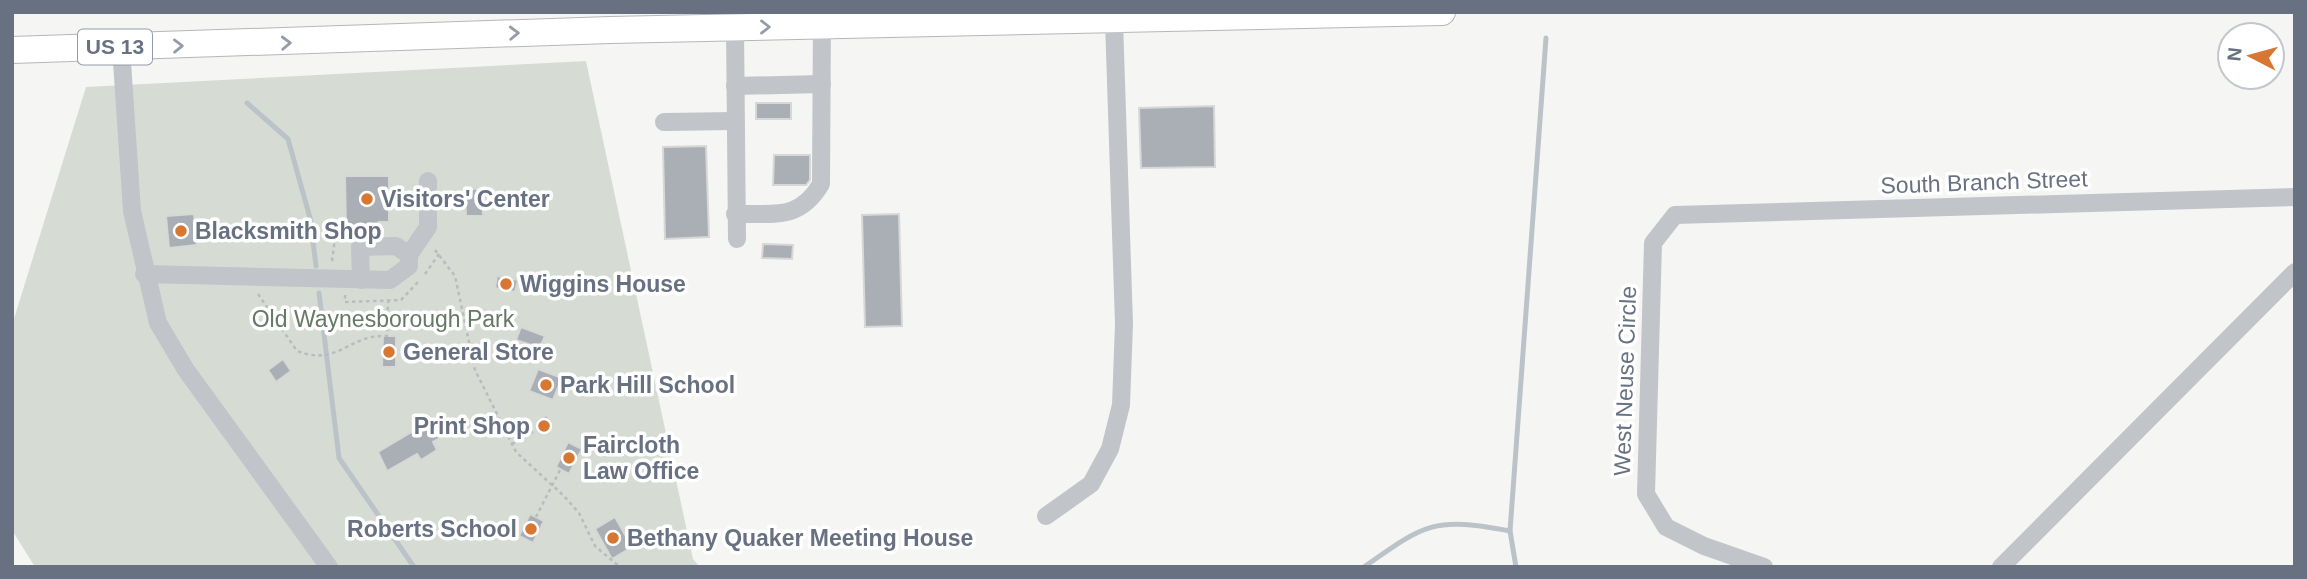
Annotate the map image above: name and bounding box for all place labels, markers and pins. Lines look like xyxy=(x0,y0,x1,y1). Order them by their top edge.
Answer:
place label: Visitors' Center xyxy=(381,186,550,212)
marker: Visitors' Center xyxy=(359,191,375,207)
place label: Blacksmith Shop xyxy=(195,218,382,244)
marker: Blacksmith Shop xyxy=(173,223,189,239)
place label: Wiggins House xyxy=(520,271,686,297)
marker: Wiggins House xyxy=(498,276,514,292)
place label: General Store xyxy=(403,339,554,365)
marker: General Store xyxy=(381,344,397,360)
place label: Park Hill School xyxy=(560,372,735,398)
marker: Park Hill School xyxy=(538,377,554,393)
place label: Print Shop xyxy=(414,413,530,439)
marker: Print Shop xyxy=(536,418,552,434)
place label: Faircloth Law Office xyxy=(583,432,699,484)
marker: Faircloth Law Office xyxy=(561,450,577,466)
place label: Roberts School xyxy=(347,516,517,542)
marker: Roberts School xyxy=(523,521,539,537)
place label: Bethany Quaker Meeting House xyxy=(627,525,973,551)
marker: Bethany Quaker Meeting House xyxy=(605,530,621,546)

